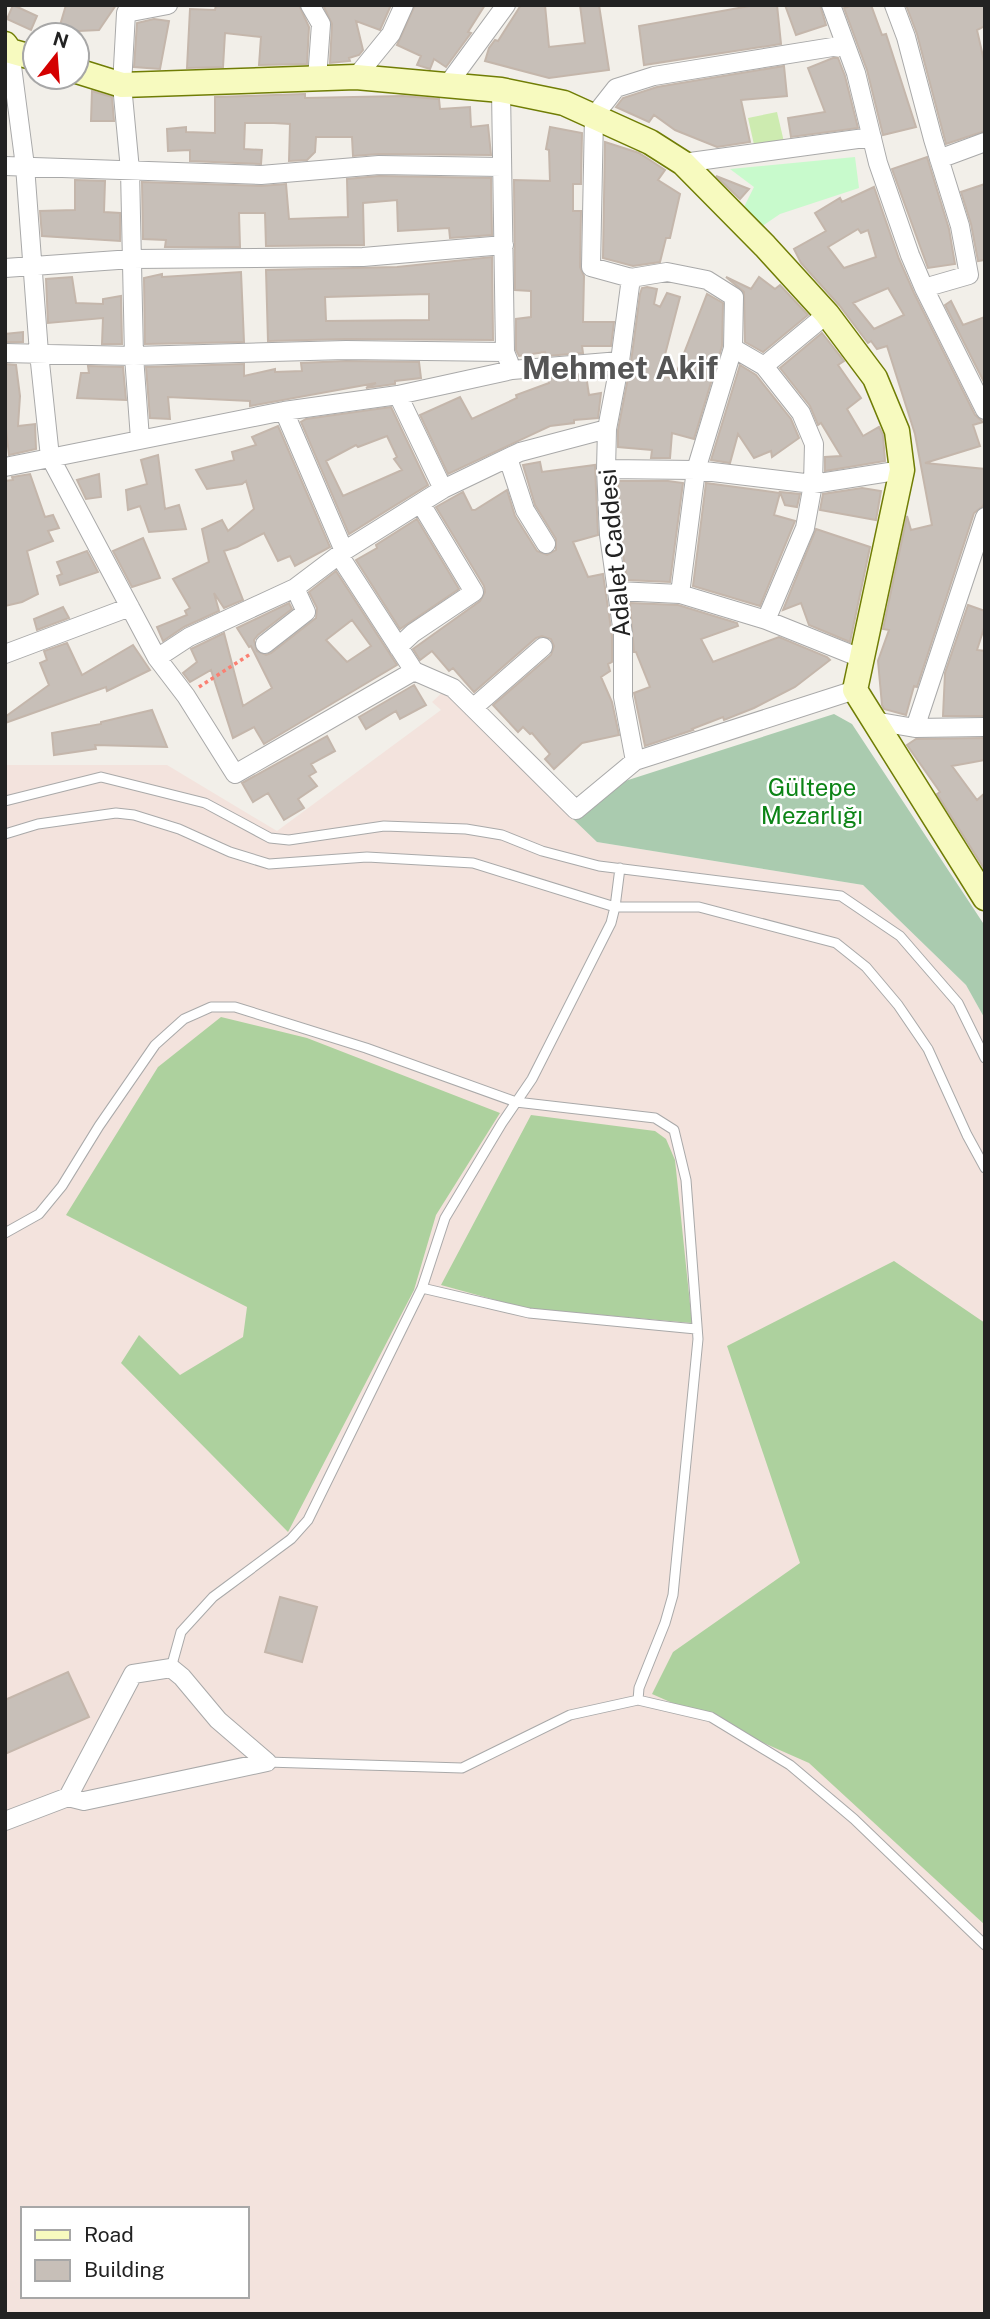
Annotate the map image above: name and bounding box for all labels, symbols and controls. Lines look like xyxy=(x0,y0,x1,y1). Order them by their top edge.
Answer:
north arrow xyxy=(21,21,91,91)
text: N xyxy=(51,27,71,52)
district label: Mehmet Akif xyxy=(522,349,719,386)
street label: Adalet Caddesi xyxy=(593,468,635,638)
park label: Gültepe Mezarlığı xyxy=(761,773,863,829)
legend xyxy=(21,2207,248,2298)
text: Road xyxy=(84,2222,134,2247)
text: Building xyxy=(84,2257,165,2282)

